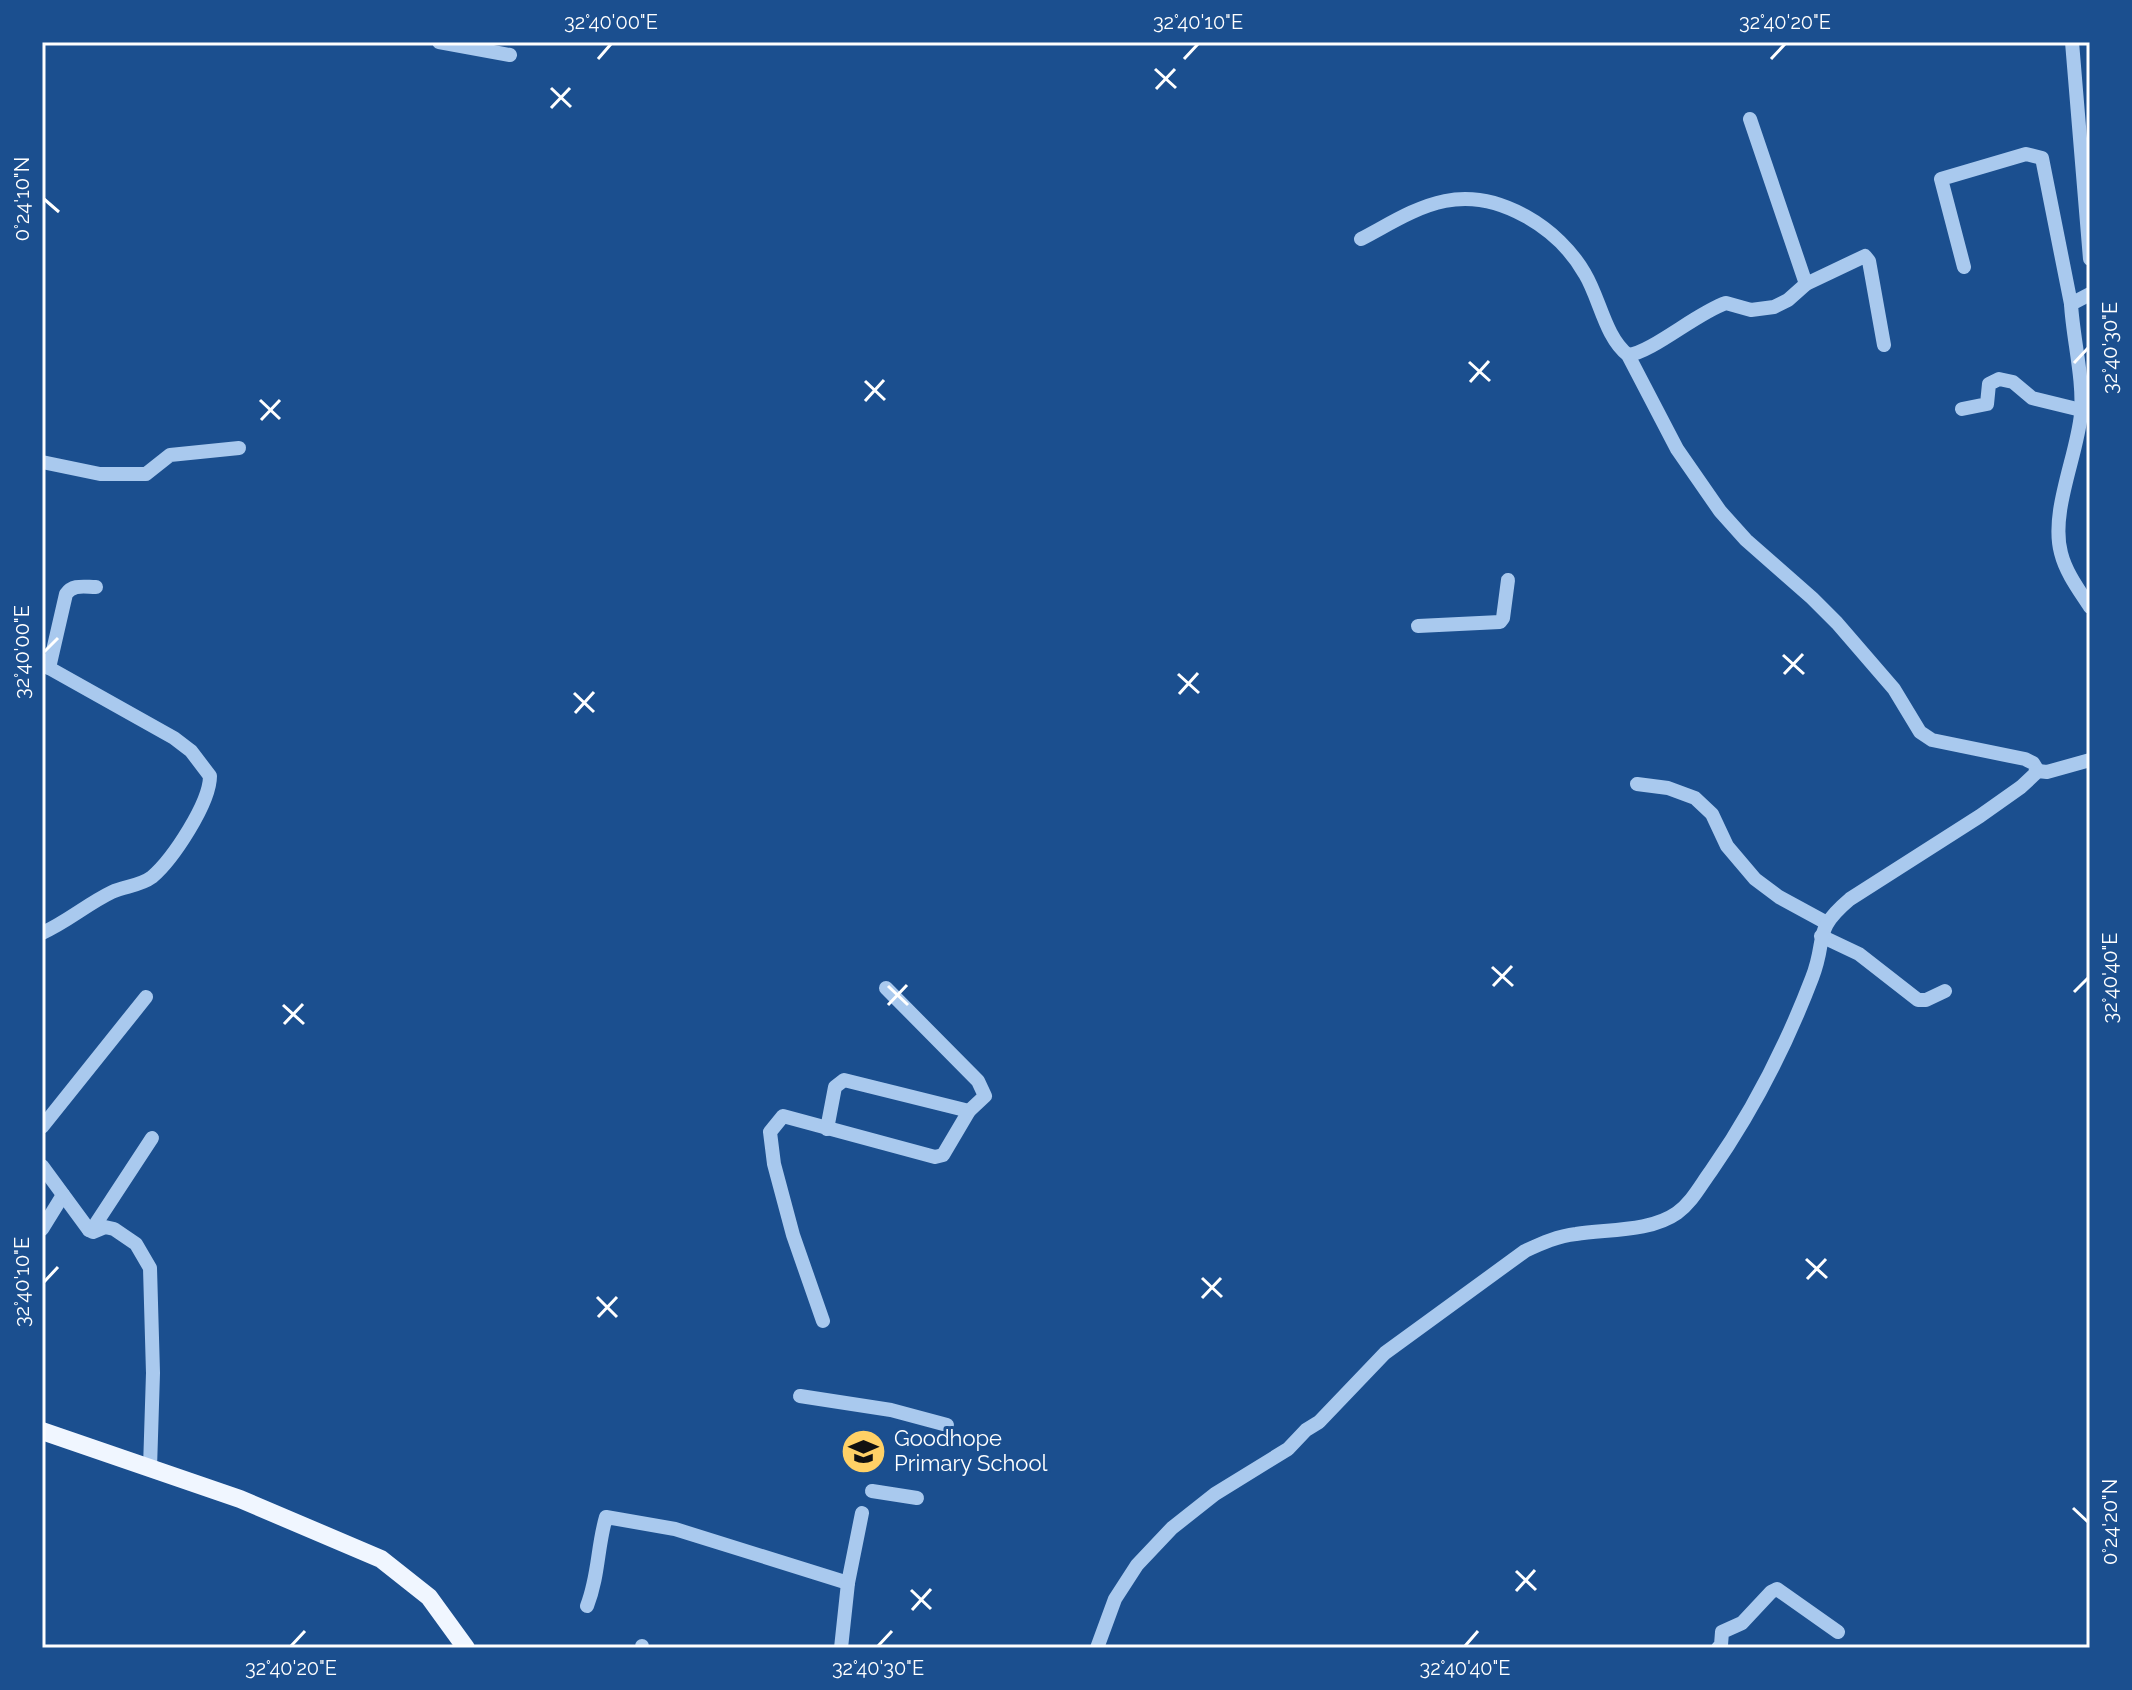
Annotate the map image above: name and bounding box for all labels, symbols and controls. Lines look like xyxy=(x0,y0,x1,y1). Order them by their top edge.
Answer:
text: 32°40'00"E xyxy=(564,10,658,34)
text: 32°40'10"E xyxy=(1153,10,1243,34)
text: 32°40'20"E xyxy=(1739,10,1831,34)
text: 0°24'10"N xyxy=(10,157,34,241)
text: 32°40'30"E xyxy=(2098,302,2122,394)
text: 32°40'00"E xyxy=(10,605,34,699)
text: 32°40'40"E xyxy=(2098,932,2122,1024)
text: 32°40'10"E xyxy=(10,1237,34,1327)
place label: Goodhope Primary School xyxy=(894,1425,1048,1476)
school or university icon: Goodhope Primary School xyxy=(839,1427,887,1475)
text: 0°24'20"N xyxy=(2098,1479,2122,1565)
text: 32°40'20"E xyxy=(245,1656,337,1680)
text: 32°40'30"E xyxy=(832,1656,924,1680)
text: 32°40'40"E xyxy=(1419,1656,1511,1680)

